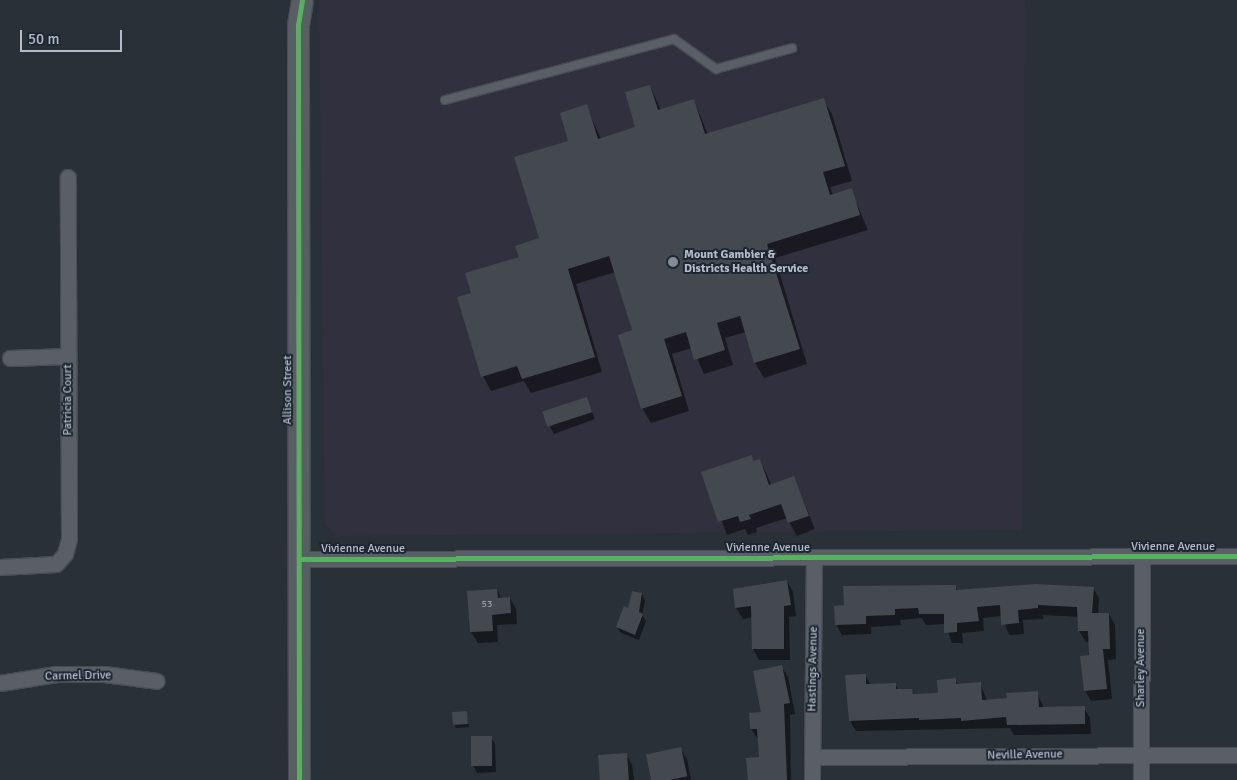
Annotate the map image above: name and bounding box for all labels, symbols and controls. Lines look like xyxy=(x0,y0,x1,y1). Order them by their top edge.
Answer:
scale bar xyxy=(22,20,125,52)
text: 50 m xyxy=(28,30,59,48)
place label: Mount Gambier & Districts Health Service xyxy=(684,248,808,276)
marker: Mount Gambier & Districts Health Service xyxy=(666,255,680,269)
street label: Allison Street xyxy=(281,355,295,425)
street label: Patricia Court xyxy=(61,364,75,436)
street label: Vivienne Avenue xyxy=(1131,540,1215,554)
street label: Vivienne Avenue xyxy=(726,541,810,555)
street label: Vivienne Avenue xyxy=(321,542,405,556)
house number: 53 xyxy=(482,599,492,611)
street label: Hastings Avenue xyxy=(805,626,821,712)
street label: Sharley Avenue xyxy=(1134,629,1148,707)
street label: Carmel Drive xyxy=(45,668,111,684)
street label: Neville Avenue xyxy=(987,747,1063,763)

